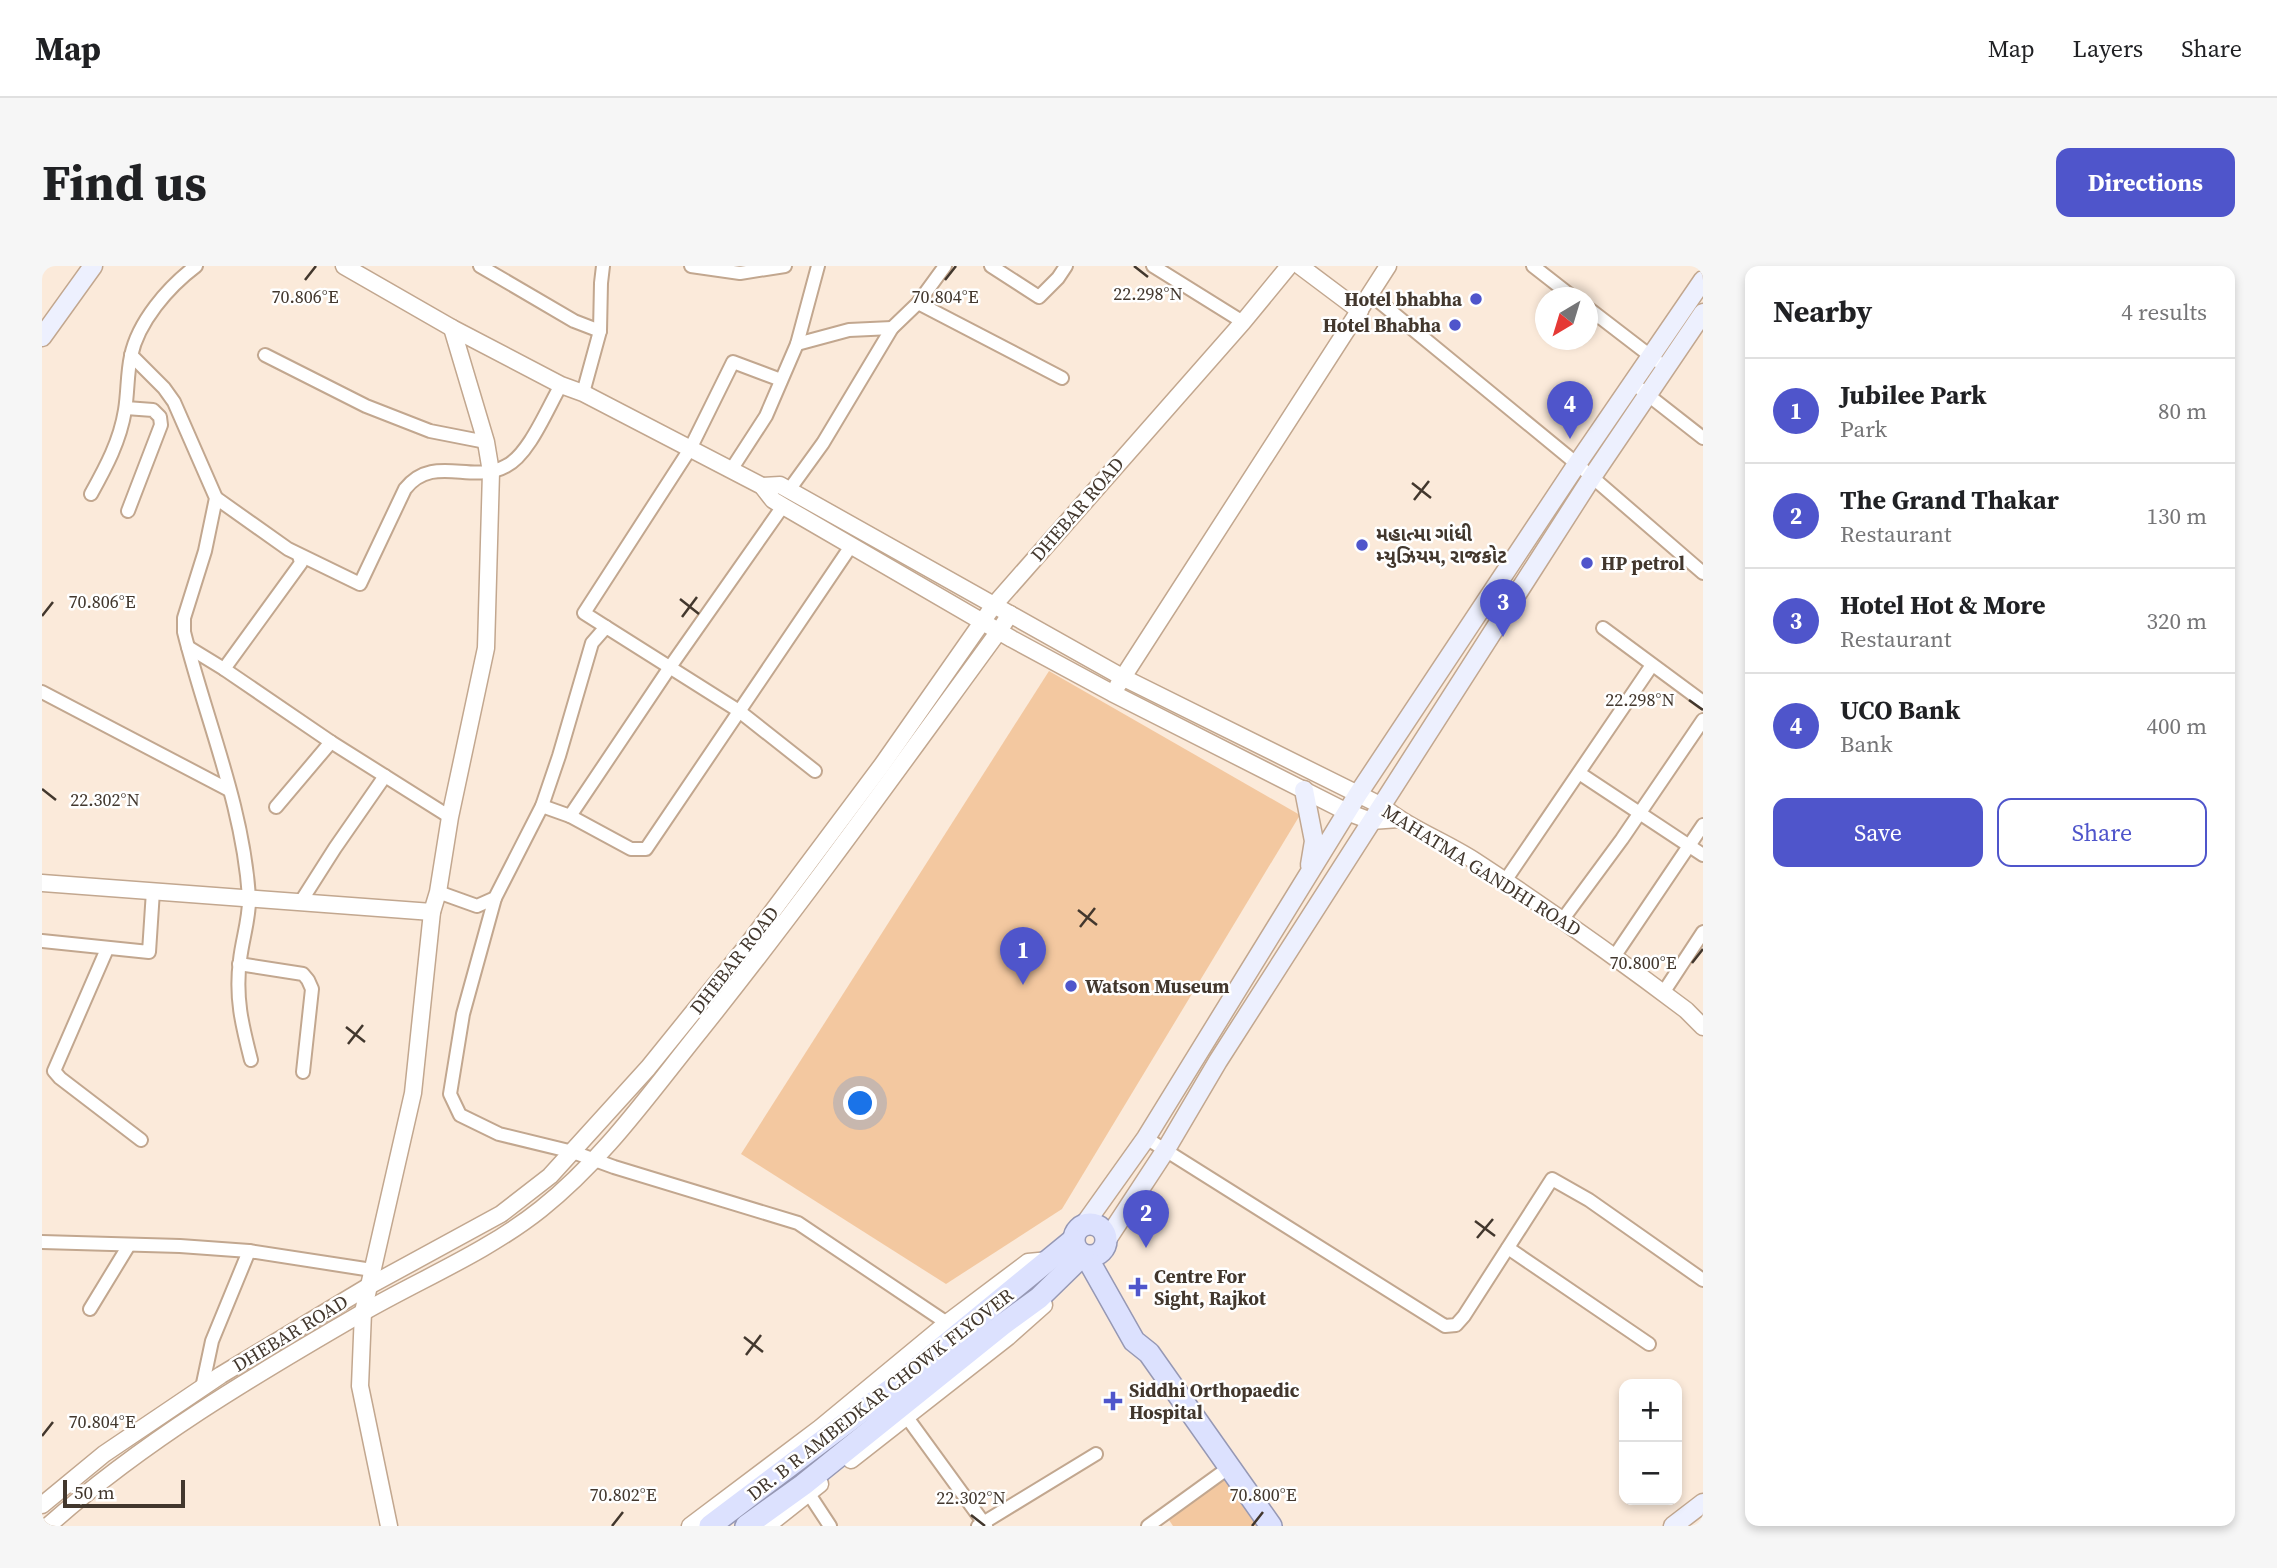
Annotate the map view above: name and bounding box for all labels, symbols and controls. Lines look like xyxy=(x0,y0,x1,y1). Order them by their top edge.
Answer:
text: Map xyxy=(35,26,101,71)
text: Map xyxy=(1988,32,2035,65)
text: Layers xyxy=(2073,32,2143,65)
text: Share xyxy=(2181,32,2242,65)
button: Directions xyxy=(2056,148,2235,217)
text: Find us xyxy=(42,149,207,216)
text: 22.298°N xyxy=(1113,281,1183,306)
text: 70.806°E xyxy=(271,284,339,309)
text: 70.804°E xyxy=(911,284,979,309)
place label: Hotel bhabha xyxy=(1344,286,1463,312)
north arrow xyxy=(1535,287,1598,350)
marker: Hotel bhabha xyxy=(1468,291,1484,307)
text: Nearby xyxy=(1773,291,1872,332)
text: 4 results xyxy=(2121,296,2207,328)
place label: Hotel Bhabha xyxy=(1323,312,1442,338)
marker: Hotel Bhabha xyxy=(1447,317,1463,333)
text: Jubilee Park xyxy=(1840,377,1987,413)
pin: 4 xyxy=(1547,381,1593,439)
text: 1 xyxy=(1790,395,1802,427)
text: 80 m xyxy=(2158,395,2207,427)
text: Park xyxy=(1840,413,1887,445)
street label: DHEBAR ROAD xyxy=(1024,451,1130,567)
text: The Grand Thakar xyxy=(1840,482,2059,518)
text: 2 xyxy=(1790,500,1802,532)
text: 130 m xyxy=(2146,500,2207,532)
text: Restaurant xyxy=(1840,518,1951,550)
place label: મહાત્મા ગાંધી મ્યુઝિયમ, રાજકોટ xyxy=(1376,521,1507,569)
marker: મહાત્મા ગાંધી મ્યુઝિયમ, રાજકોટ xyxy=(1354,537,1370,553)
place label: HP petrol xyxy=(1601,550,1685,576)
marker: HP petrol xyxy=(1579,555,1595,571)
pin: 3 xyxy=(1480,579,1526,637)
text: Hotel Hot & More xyxy=(1840,587,2046,623)
text: 70.806°E xyxy=(68,589,136,614)
text: 3 xyxy=(1790,605,1802,637)
text: 320 m xyxy=(2146,605,2207,637)
text: Restaurant xyxy=(1840,623,1951,655)
text: 22.298°N xyxy=(1605,687,1675,712)
text: UCO Bank xyxy=(1840,692,1960,728)
text: 4 xyxy=(1790,710,1802,742)
text: 400 m xyxy=(2146,710,2207,742)
text: Bank xyxy=(1840,728,1893,760)
text: 22.302°N xyxy=(70,787,140,812)
street label: MAHATMA GANDHI ROAD xyxy=(1377,798,1587,942)
button: Save xyxy=(1773,798,1983,867)
button: Share xyxy=(1997,798,2207,867)
street label: DHEBAR ROAD xyxy=(684,901,784,1019)
pin: 1 xyxy=(1000,927,1046,985)
text: 70.800°E xyxy=(1609,950,1677,975)
place label: Watson Museum xyxy=(1085,973,1230,999)
marker: Watson Museum xyxy=(1063,978,1079,994)
your location xyxy=(843,1086,877,1120)
pin: 2 xyxy=(1123,1190,1169,1248)
place label: Centre For Sight, Rajkot xyxy=(1154,1263,1266,1311)
marker: Centre For Sight, Rajkot xyxy=(1128,1277,1148,1297)
street label: DR. B R AMBEDKAR CHOWK FLYOVER xyxy=(741,1281,1019,1506)
street label: DHEBAR ROAD xyxy=(227,1288,353,1378)
place label: Siddhi Orthopaedic Hospital xyxy=(1129,1377,1300,1425)
map controls xyxy=(1619,1379,1682,1505)
button: + xyxy=(1619,1379,1682,1442)
marker: Siddhi Orthopaedic Hospital xyxy=(1103,1391,1123,1411)
text: 70.804°E xyxy=(68,1409,136,1434)
button: − xyxy=(1619,1442,1682,1505)
scale bar xyxy=(63,1477,186,1509)
text: 50 m xyxy=(74,1479,115,1505)
text: 70.802°E xyxy=(589,1482,657,1507)
text: 70.800°E xyxy=(1229,1482,1297,1507)
text: 22.302°N xyxy=(936,1485,1006,1510)

